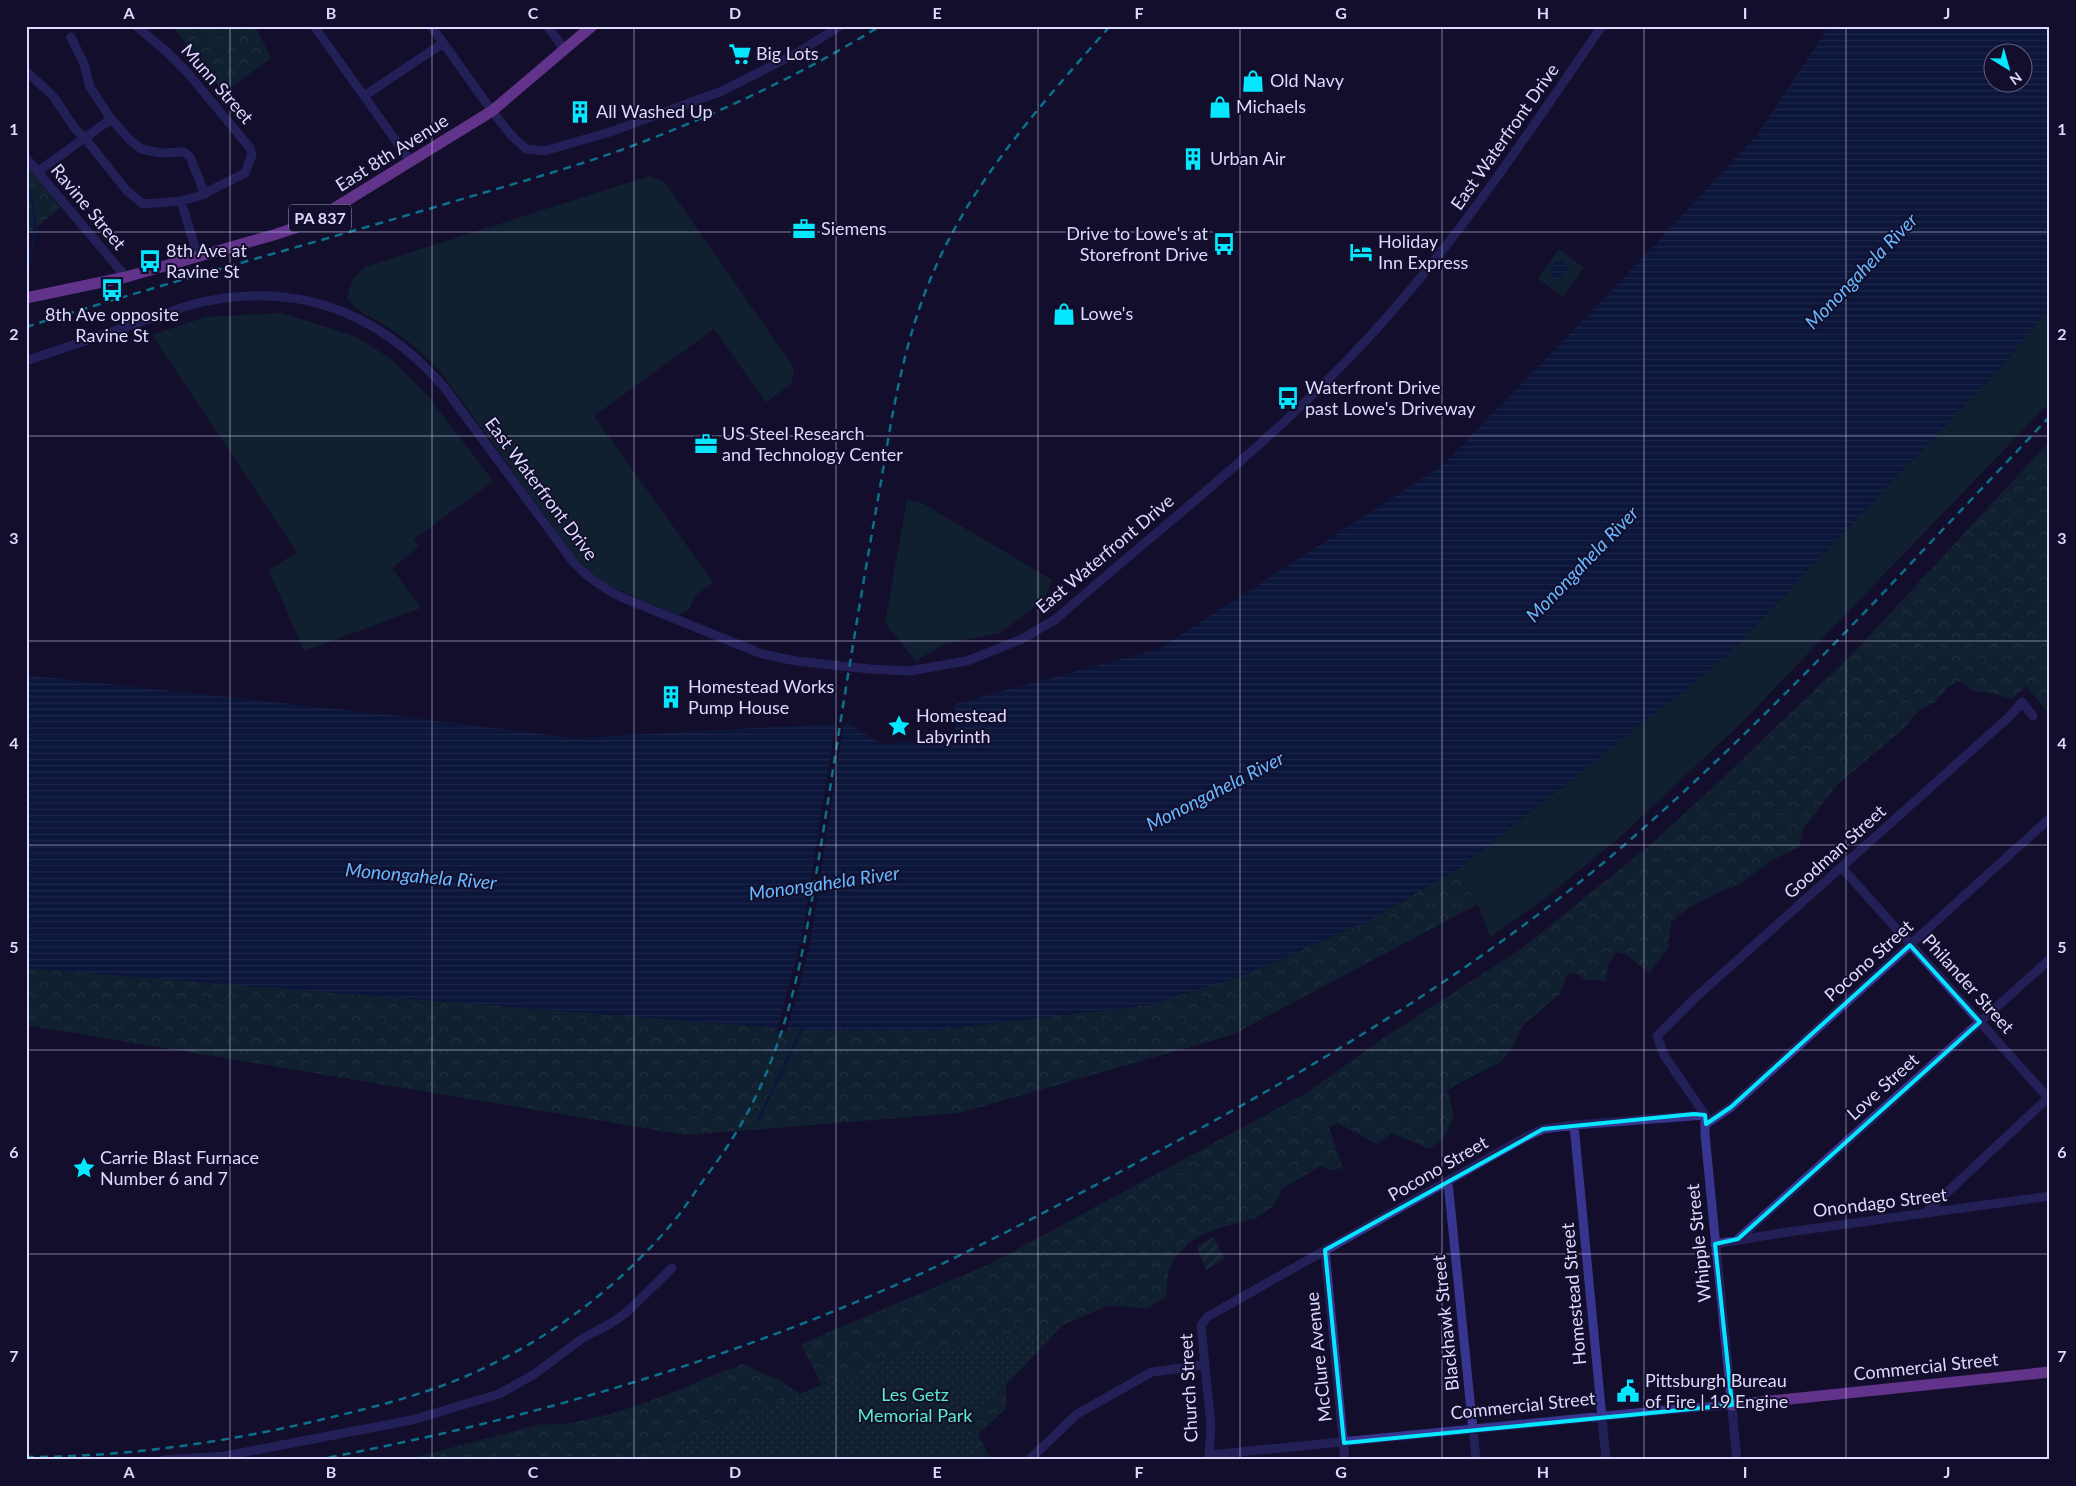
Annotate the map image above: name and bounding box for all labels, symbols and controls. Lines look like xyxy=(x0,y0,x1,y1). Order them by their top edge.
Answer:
text: A xyxy=(122,3,135,22)
text: B xyxy=(326,3,336,22)
text: C xyxy=(528,3,539,22)
text: D xyxy=(729,3,741,22)
text: E xyxy=(932,3,942,22)
text: F xyxy=(1134,3,1144,22)
text: G xyxy=(1335,3,1347,22)
text: H xyxy=(1537,3,1549,22)
text: I xyxy=(1743,3,1747,22)
text: J xyxy=(1944,3,1950,22)
street label: Munn Street xyxy=(177,39,259,128)
supermarket icon: Big Lots xyxy=(727,41,753,67)
place label: Big Lots xyxy=(756,42,819,64)
north arrow xyxy=(1984,42,2034,92)
street label: East Waterfront Drive xyxy=(1445,59,1563,214)
shop icon: Old Navy xyxy=(1240,68,1266,94)
place label: Old Navy xyxy=(1270,69,1345,91)
text: N xyxy=(2007,69,2026,89)
shop icon: Michaels xyxy=(1207,94,1233,120)
place label: Michaels xyxy=(1236,95,1306,117)
building icon: All Washed Up xyxy=(567,99,593,125)
place label: All Washed Up xyxy=(596,100,713,122)
street label: East 8th Avenue xyxy=(331,109,452,196)
text: 1 xyxy=(9,119,19,138)
text: 1 xyxy=(2057,119,2067,138)
building icon: Urban Air xyxy=(1180,146,1206,172)
place label: Urban Air xyxy=(1210,147,1286,169)
street label: Ravine Street xyxy=(47,159,131,254)
road number: PA 837 xyxy=(289,204,351,232)
water label: Monongahela River xyxy=(1800,208,1922,333)
office icon: Siemens xyxy=(791,216,817,242)
place label: Siemens xyxy=(821,217,887,239)
place label: Drive to Lowe's at Storefront Drive xyxy=(1066,222,1209,265)
place label: Holiday Inn Express xyxy=(1378,230,1469,273)
bus stop icon: Drive to Lowe's at Storefront Drive xyxy=(1211,231,1237,257)
place label: 8th Ave at Ravine St xyxy=(166,239,247,282)
hotel icon: Holiday Inn Express xyxy=(1348,239,1374,265)
bus stop icon: 8th Ave at Ravine St xyxy=(137,248,163,274)
bus stop icon: 8th Ave opposite Ravine St xyxy=(99,277,125,303)
shop icon: Lowe's xyxy=(1051,301,1077,327)
place label: Lowe's xyxy=(1080,302,1133,324)
place label: 8th Ave opposite Ravine St xyxy=(45,303,179,346)
text: 2 xyxy=(9,324,19,343)
text: 2 xyxy=(2057,324,2067,343)
place label: Waterfront Drive past Lowe's Driveway xyxy=(1305,376,1476,419)
bus stop icon: Waterfront Drive past Lowe's Driveway xyxy=(1275,385,1301,411)
street label: East Waterfront Drive xyxy=(481,413,603,564)
place label: US Steel Research and Technology Center xyxy=(722,422,903,465)
office icon: US Steel Research and Technology Center xyxy=(693,431,719,457)
street label: East Waterfront Drive xyxy=(1031,489,1178,617)
water label: Monongahela River xyxy=(1521,501,1643,626)
text: 3 xyxy=(9,528,19,547)
text: 3 xyxy=(2057,528,2067,547)
place label: Homestead Works Pump House xyxy=(688,675,835,718)
building icon: Homestead Works Pump House xyxy=(658,684,684,710)
place label: Homestead Labyrinth xyxy=(916,704,1007,747)
place icon: Homestead Labyrinth xyxy=(886,713,912,739)
text: 4 xyxy=(9,733,19,752)
text: 4 xyxy=(2057,733,2067,752)
water label: Monongahela River xyxy=(1142,746,1288,835)
street label: Goodman Street xyxy=(1779,799,1890,903)
water label: Monongahela River xyxy=(344,857,498,894)
water label: Monongahela River xyxy=(747,860,901,904)
street label: Pocono Street xyxy=(1820,914,1917,1006)
street label: Philander Street xyxy=(1918,929,2019,1038)
text: 5 xyxy=(9,937,19,956)
text: 5 xyxy=(2057,937,2067,956)
street label: Love Street xyxy=(1842,1048,1923,1124)
street label: Pocono Street xyxy=(1384,1130,1492,1206)
text: 6 xyxy=(9,1142,19,1161)
text: 6 xyxy=(2057,1142,2067,1161)
place label: Carrie Blast Furnace Number 6 and 7 xyxy=(100,1146,259,1189)
place icon: Carrie Blast Furnace Number 6 and 7 xyxy=(71,1155,97,1181)
street label: Whipple Street xyxy=(1681,1182,1715,1303)
street label: Onondago Street xyxy=(1812,1183,1949,1221)
street label: Homestead Street xyxy=(1556,1222,1590,1366)
street label: Blackhawk Street xyxy=(1427,1253,1463,1392)
street label: McClure Avenue xyxy=(1300,1291,1336,1423)
street label: Church Street xyxy=(1174,1333,1202,1443)
text: 7 xyxy=(9,1346,19,1365)
text: 7 xyxy=(2057,1346,2067,1365)
street label: Commercial Street xyxy=(1852,1347,2000,1385)
place label: Pittsburgh Bureau of Fire | 19 Engine xyxy=(1645,1369,1788,1412)
public building icon: Pittsburgh Bureau of Fire | 19 Engine xyxy=(1615,1378,1641,1404)
park label: Les Getz Memorial Park xyxy=(858,1383,973,1426)
street label: Commercial Street xyxy=(1449,1386,1597,1424)
text: A xyxy=(122,1462,135,1481)
text: B xyxy=(326,1462,336,1481)
text: C xyxy=(528,1462,539,1481)
text: D xyxy=(729,1462,741,1481)
text: E xyxy=(932,1462,942,1481)
text: F xyxy=(1134,1462,1144,1481)
text: G xyxy=(1335,1462,1347,1481)
text: H xyxy=(1537,1462,1549,1481)
text: I xyxy=(1743,1462,1747,1481)
text: J xyxy=(1944,1462,1950,1481)

